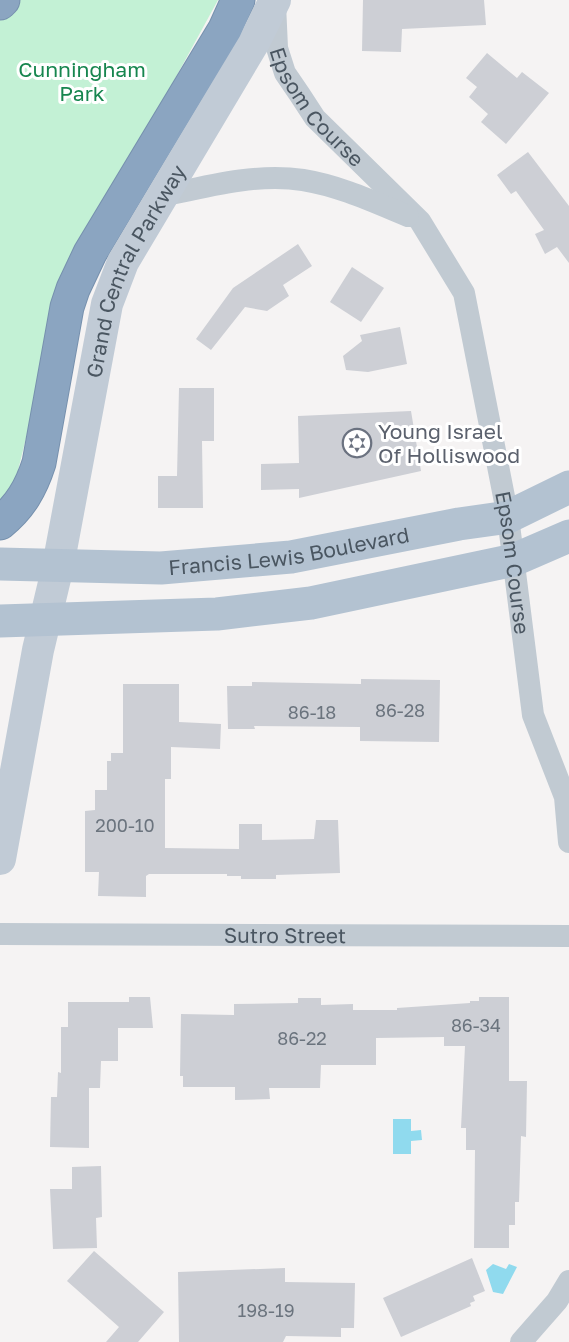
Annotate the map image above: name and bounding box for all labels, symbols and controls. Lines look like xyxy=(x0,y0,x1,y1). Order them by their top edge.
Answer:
street label: Epsom Course xyxy=(265,44,370,172)
park label: Cunningham Park xyxy=(18,56,146,106)
street label: Grand Central Parkway xyxy=(80,160,191,380)
place label: Young Israel Of Holliswood xyxy=(378,418,520,468)
synagogue icon: Young Israel Of Holliswood xyxy=(341,427,373,459)
street label: Epsom Course xyxy=(490,489,536,636)
street label: Francis Lewis Boulevard xyxy=(167,521,411,580)
house number: 86-28 xyxy=(375,699,425,721)
house number: 86-18 xyxy=(288,701,336,723)
house number: 200-10 xyxy=(95,814,155,836)
street label: Sutro Street xyxy=(224,922,346,948)
house number: 86-34 xyxy=(451,1014,501,1036)
house number: 86-22 xyxy=(277,1027,327,1049)
house number: 198-19 xyxy=(237,1299,295,1321)

